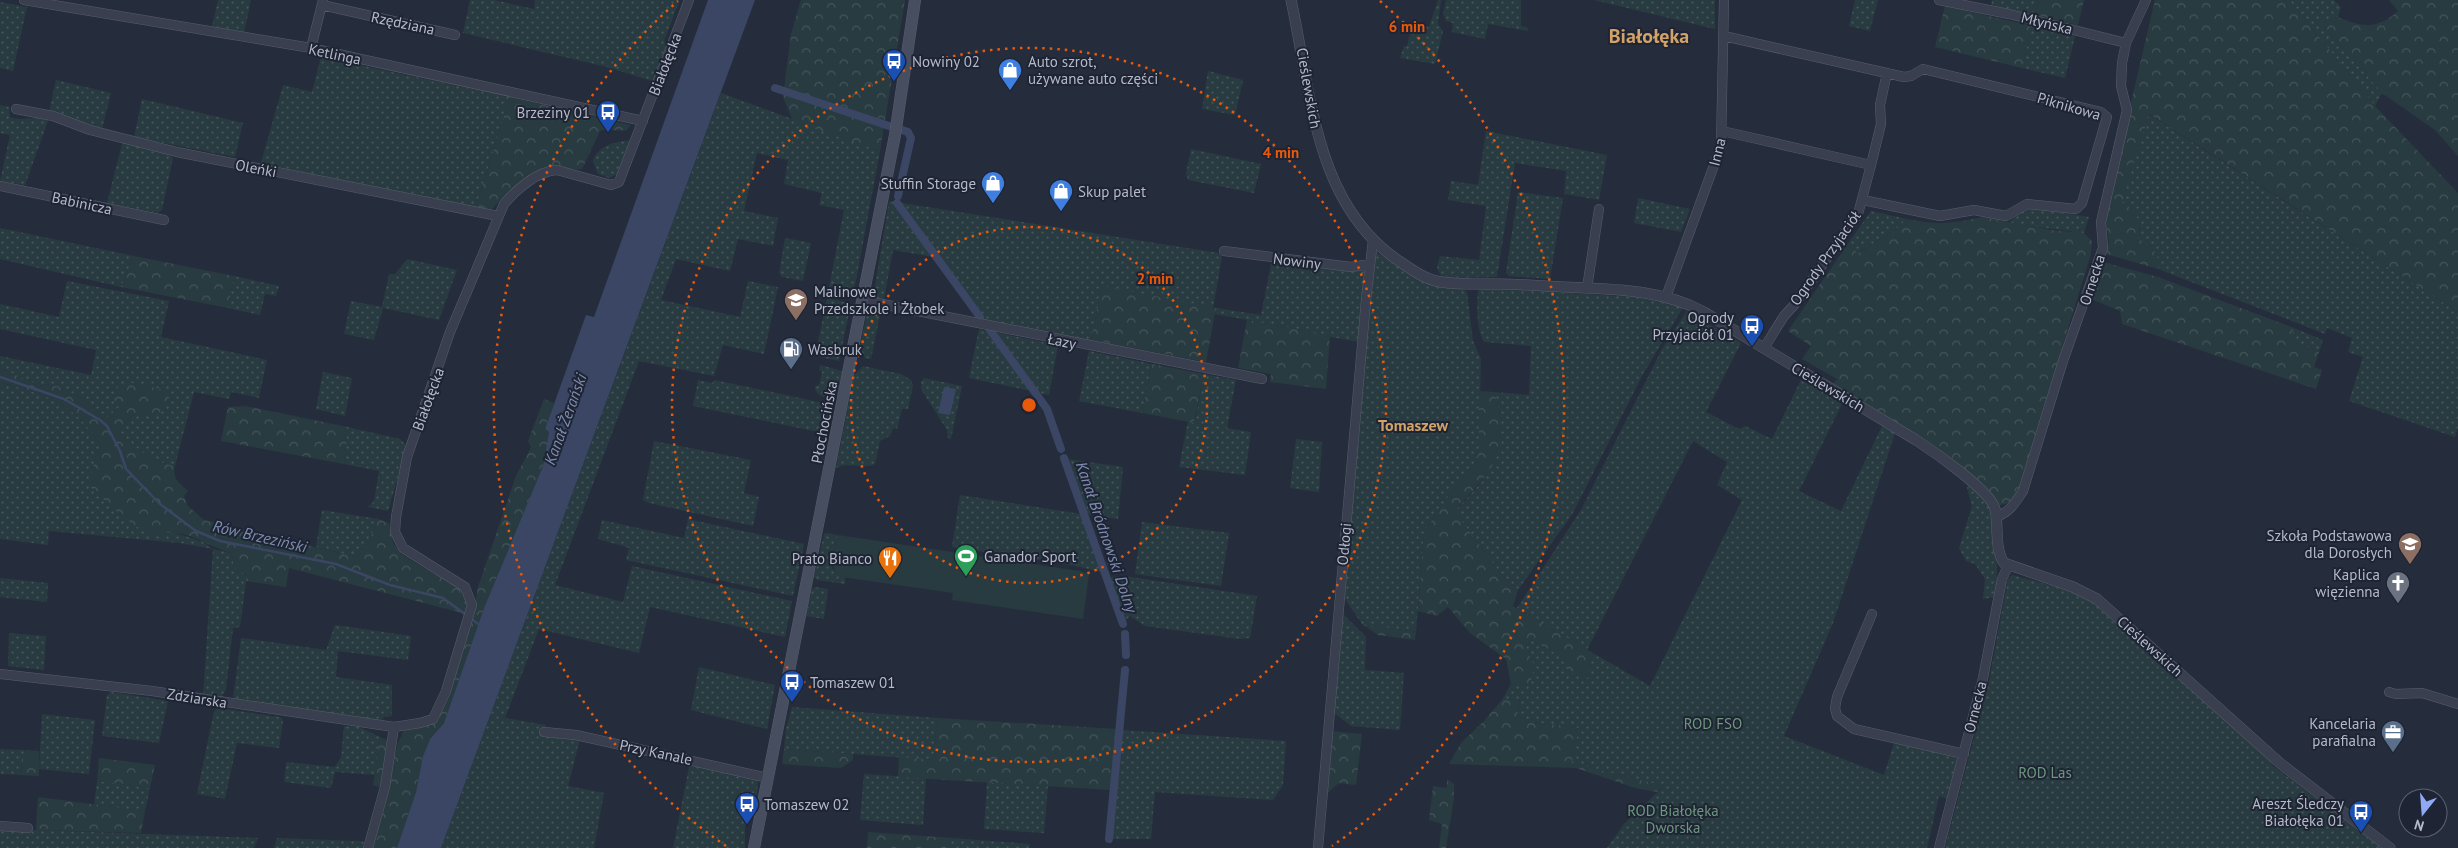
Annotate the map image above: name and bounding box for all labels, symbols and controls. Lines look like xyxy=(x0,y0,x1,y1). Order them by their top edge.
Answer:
street label: Rzędziana xyxy=(369,7,437,39)
street label: Młyńska xyxy=(2019,7,2075,39)
text: 6 min xyxy=(1389,17,1425,36)
district label: Białołęka xyxy=(1609,23,1689,49)
street label: Białołęcka xyxy=(644,30,686,98)
street label: Ketlinga xyxy=(307,39,363,69)
street label: Cieślewskich xyxy=(1293,46,1325,130)
bus stop icon: Nowiny 02 xyxy=(881,48,907,82)
place label: Nowiny 02 xyxy=(912,52,980,71)
place label: Auto szrot, używane auto części xyxy=(1028,52,1158,88)
shop icon: Auto szrot, używane auto części xyxy=(997,57,1023,91)
street label: Piknikowa xyxy=(2035,88,2103,124)
bus stop icon: Brzeziny 01 xyxy=(595,99,621,133)
place label: Brzeziny 01 xyxy=(516,103,590,122)
street label: Inna xyxy=(1704,136,1730,168)
text: 4 min xyxy=(1263,143,1299,162)
street label: Oleńki xyxy=(234,155,278,181)
shop icon: Stuffin Storage xyxy=(980,170,1006,204)
place label: Stuffin Storage xyxy=(881,174,976,193)
shop icon: Skup palet xyxy=(1048,178,1074,212)
place label: Skup palet xyxy=(1078,182,1146,201)
street label: Babinicza xyxy=(50,187,114,219)
street label: Ogrody Przyjaciół xyxy=(1785,207,1865,309)
street label: Nowiny xyxy=(1272,249,1322,273)
street label: Ornecka xyxy=(2075,252,2109,308)
text: 2 min xyxy=(1137,269,1173,288)
place label: Malinowe Przedszkole i Żłobek xyxy=(814,282,945,318)
school or university icon: Malinowe Przedszkole i Żłobek xyxy=(783,287,809,321)
place label: Ogrody Przyjaciół 01 xyxy=(1652,308,1734,344)
bus stop icon: Ogrody Przyjaciół 01 xyxy=(1739,313,1765,347)
street label: Łazy xyxy=(1046,329,1078,353)
fuel station icon: Wasbruk xyxy=(778,336,804,370)
place label: Wasbruk xyxy=(808,340,863,359)
street label: Cieślewskich xyxy=(1788,358,1868,416)
street label: Białołęcka xyxy=(408,365,448,433)
water label: Kanał Żerański xyxy=(539,370,591,467)
street label: Płochocińska xyxy=(807,379,841,465)
centre of rings xyxy=(1020,396,1038,414)
district label: Tomaszew xyxy=(1378,415,1448,435)
water label: Kanał Bródnowski Dolny xyxy=(1072,459,1143,616)
water label: Rów Brzeziński xyxy=(211,515,310,557)
street label: Odłogi xyxy=(1333,522,1355,566)
place label: Szkoła Podstawowa dla Dorosłych xyxy=(2266,526,2392,562)
school or university icon: Szkoła Podstawowa dla Dorosłych xyxy=(2397,531,2423,565)
sports icon: Ganador Sport xyxy=(953,543,979,577)
restaurant icon: Prato Bianco xyxy=(877,545,903,579)
place label: Ganador Sport xyxy=(984,547,1076,566)
place label: Prato Bianco xyxy=(792,549,872,568)
place label: Kaplica więzienna xyxy=(2315,565,2380,601)
church icon: Kaplica więzienna xyxy=(2385,570,2411,604)
street label: Cieślewskich xyxy=(2113,612,2187,680)
bus stop icon: Tomaszew 01 xyxy=(779,669,805,703)
place label: Tomaszew 01 xyxy=(810,673,895,692)
street label: Ornecka xyxy=(1959,679,1991,735)
street label: Zdziarska xyxy=(166,684,228,712)
park label: ROD FSO xyxy=(1684,714,1742,733)
place label: Kancelaria parafialna xyxy=(2309,714,2376,750)
office icon: Kancelaria parafialna xyxy=(2380,719,2406,753)
street label: Przy Kanale xyxy=(618,735,694,769)
park label: ROD Las xyxy=(2018,763,2072,782)
north arrow xyxy=(2398,788,2448,838)
bus stop icon: Tomaszew 02 xyxy=(734,791,760,825)
place label: Areszt Śledczy Białołęka 01 xyxy=(2252,794,2344,830)
place label: Tomaszew 02 xyxy=(764,795,849,814)
bus stop icon: Areszt Śledczy Białołęka 01 xyxy=(2348,799,2374,833)
park label: ROD Białołęka Dworska xyxy=(1627,801,1719,837)
text: N xyxy=(2412,815,2426,835)

